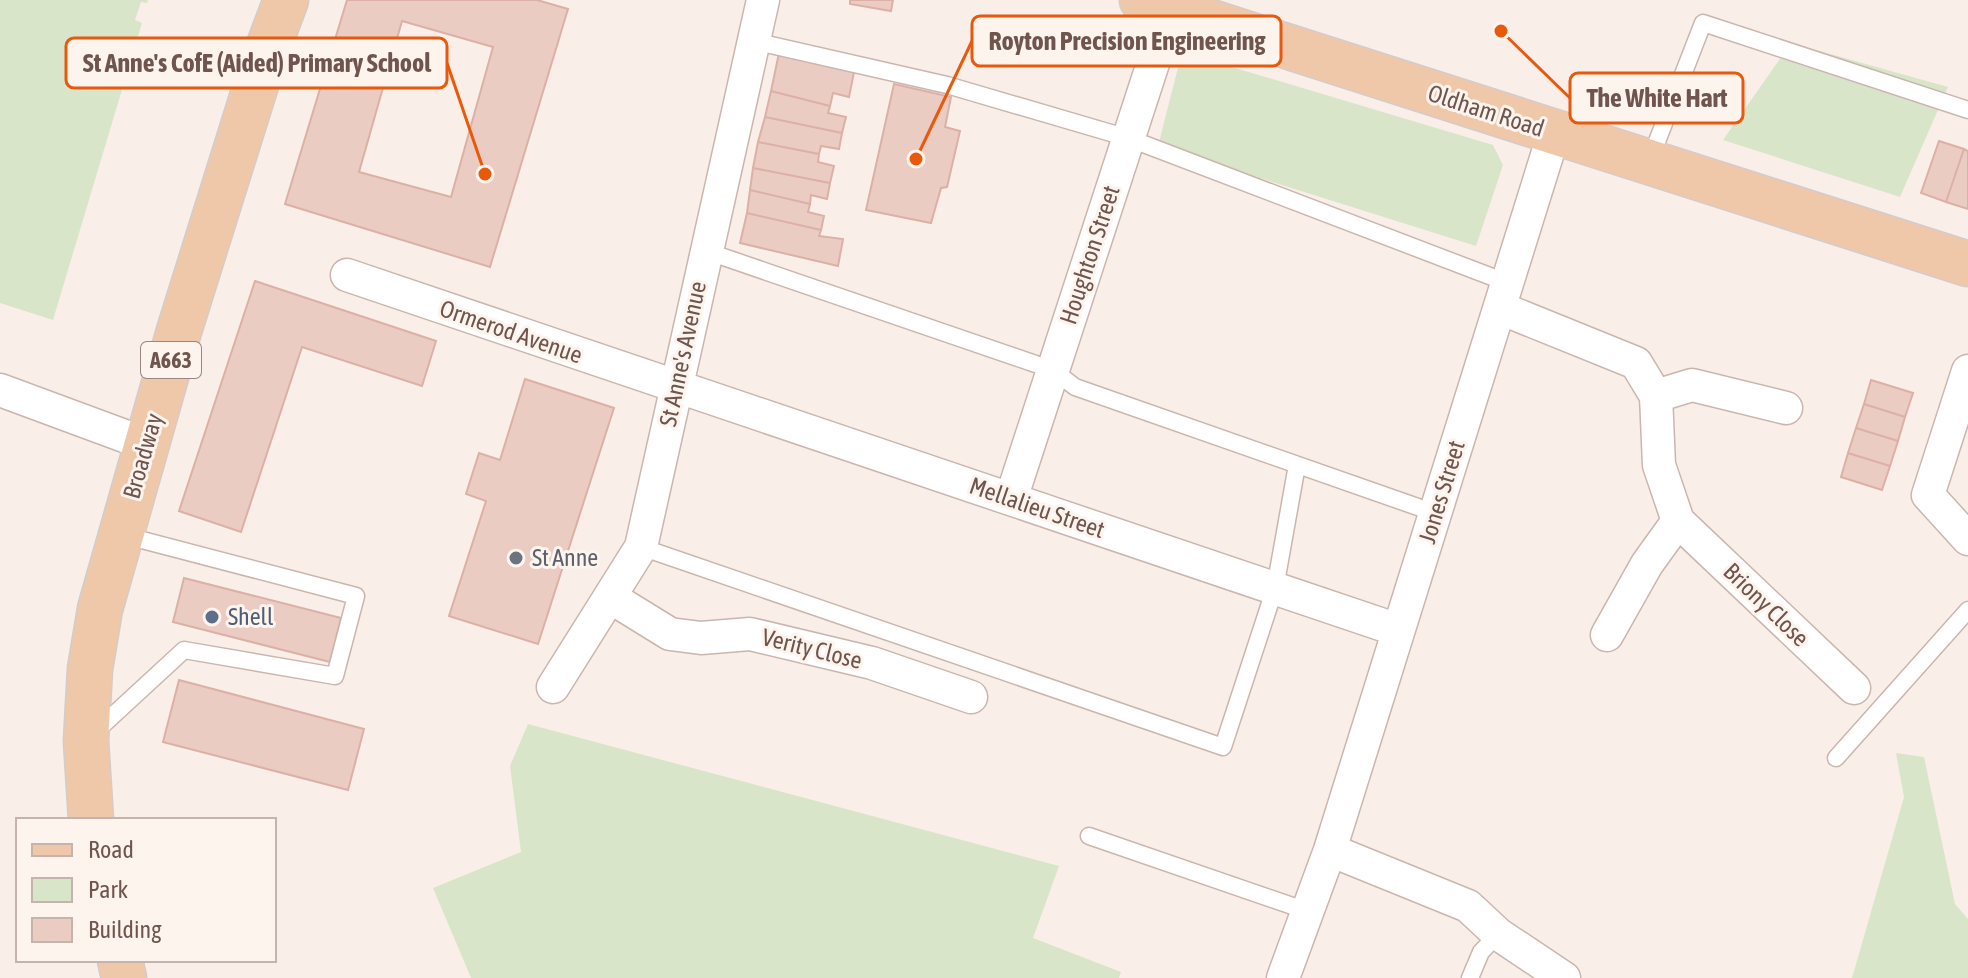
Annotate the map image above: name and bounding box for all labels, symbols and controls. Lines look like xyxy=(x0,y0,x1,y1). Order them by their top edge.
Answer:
callout: Royton Precision Engineering xyxy=(972,16,1281,66)
text: Royton Precision Engineering xyxy=(989,26,1266,56)
callout: St Anne's CofE (Aided) Primary School xyxy=(66,38,447,88)
text: St Anne's CofE (Aided) Primary School xyxy=(83,48,432,78)
callout: The White Hart xyxy=(1570,73,1743,123)
street label: Oldham Road xyxy=(1425,79,1548,142)
text: The White Hart xyxy=(1587,83,1728,113)
street label: Houghton Street xyxy=(1054,182,1125,328)
street label: St Anne's Avenue xyxy=(654,279,711,429)
street label: Ormerod Avenue xyxy=(436,295,586,369)
road number: A663 xyxy=(141,342,201,378)
street label: Broadway xyxy=(117,410,168,502)
street label: Jones Street xyxy=(1413,437,1470,546)
street label: Mellalieu Street xyxy=(966,472,1108,543)
place label: St Anne xyxy=(532,544,598,571)
marker: St Anne xyxy=(507,549,525,567)
street label: Briony Close xyxy=(1718,558,1814,652)
place label: Shell xyxy=(228,603,274,630)
marker: Shell xyxy=(203,608,221,626)
street label: Verity Close xyxy=(759,623,865,674)
legend xyxy=(16,818,276,962)
text: Road xyxy=(88,836,134,863)
text: Park xyxy=(88,876,129,903)
text: Building xyxy=(88,916,162,943)

